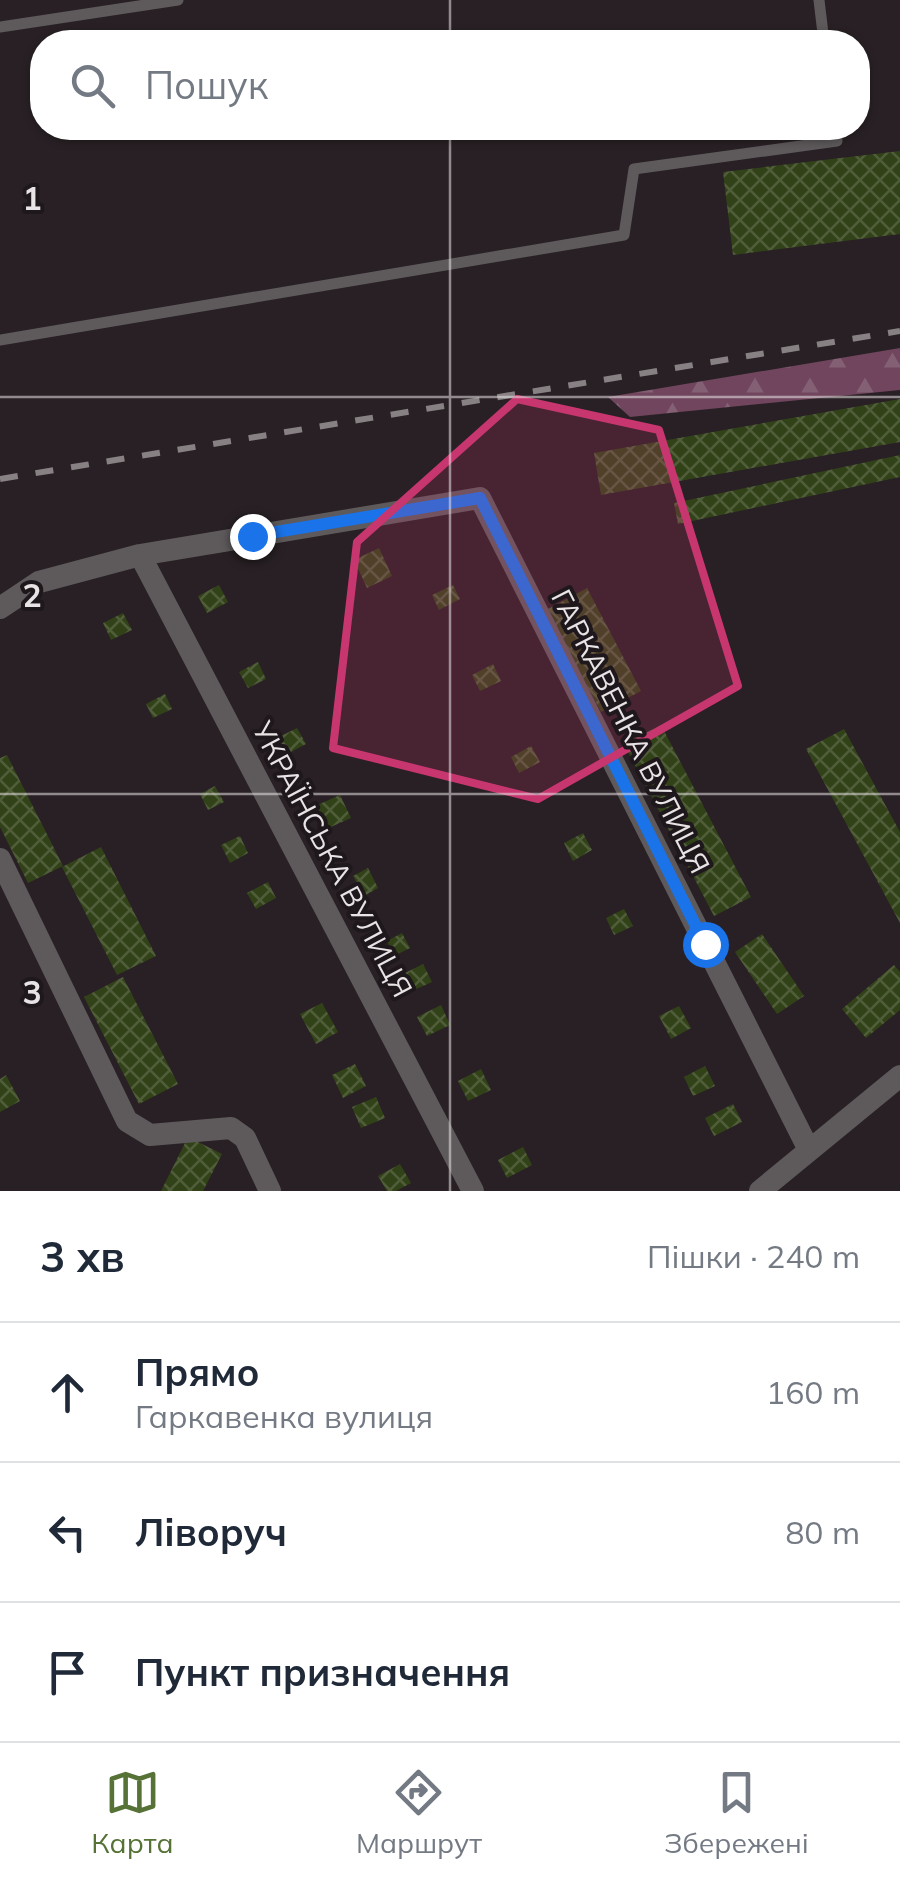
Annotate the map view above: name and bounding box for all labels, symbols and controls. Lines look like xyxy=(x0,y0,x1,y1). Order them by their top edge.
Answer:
search box xyxy=(30,30,870,140)
icon: search xyxy=(65,58,120,113)
text: Пошук xyxy=(145,61,268,109)
text: 1 xyxy=(22,178,42,218)
route end xyxy=(230,514,276,560)
text: 2 xyxy=(22,575,42,615)
street label: ГАРКАВЕНКА ВУЛИЦЯ xyxy=(544,583,718,879)
street label: УКРАЇНСЬКА ВУЛИЦЯ xyxy=(245,714,421,1003)
route start xyxy=(683,922,729,968)
text: 3 xyxy=(22,972,42,1012)
text: 3 хв xyxy=(40,1230,125,1283)
text: Пішки · 240 m xyxy=(647,1236,860,1276)
text: Прямо xyxy=(135,1348,260,1396)
icon: ahead xyxy=(40,1365,95,1420)
text: 160 m xyxy=(766,1372,860,1412)
text: Гаркавенка вулиця xyxy=(135,1396,433,1436)
icon: left xyxy=(40,1505,95,1560)
text: Ліворуч xyxy=(135,1508,287,1556)
text: 80 m xyxy=(785,1512,860,1552)
icon: arrive xyxy=(40,1645,95,1700)
text: Пункт призначення xyxy=(135,1648,510,1696)
tab: Карта xyxy=(91,1765,174,1860)
tab: Маршрут xyxy=(356,1765,482,1860)
tab: Збережені xyxy=(664,1765,809,1860)

